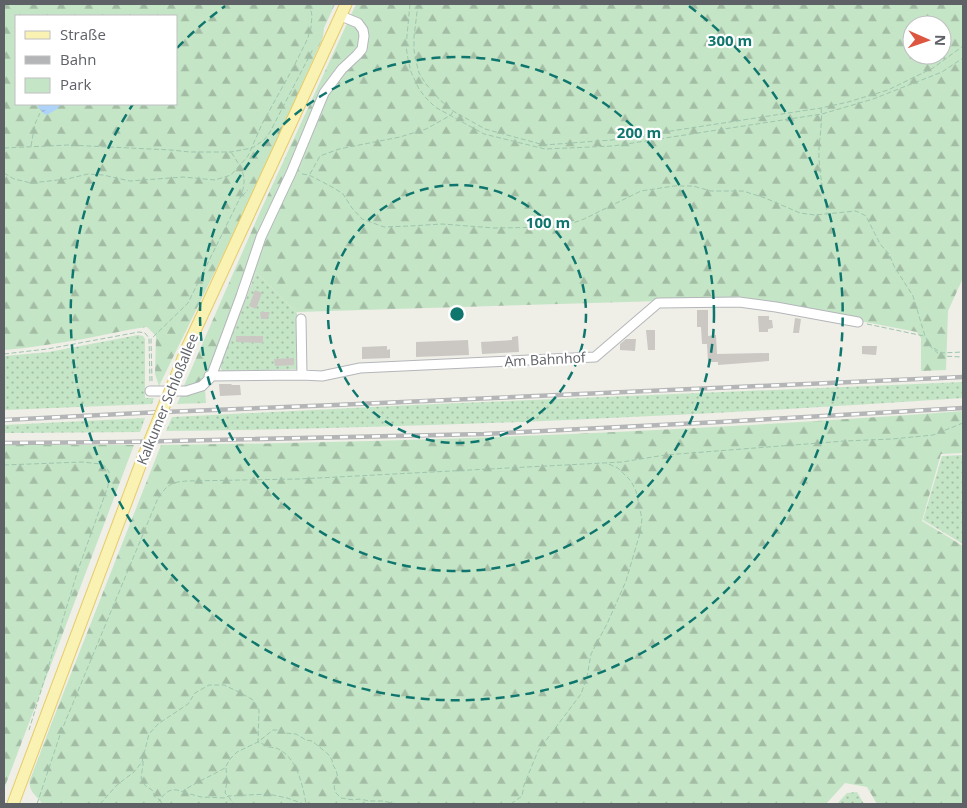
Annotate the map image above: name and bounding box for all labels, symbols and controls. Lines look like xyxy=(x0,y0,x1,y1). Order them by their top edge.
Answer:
legend xyxy=(15,15,178,105)
north arrow xyxy=(902,15,952,65)
text: Straße xyxy=(60,24,106,44)
text: 300 m xyxy=(708,30,752,50)
text: N xyxy=(931,34,950,46)
text: Bahn xyxy=(60,49,96,69)
text: Park xyxy=(60,74,91,94)
text: 200 m xyxy=(617,122,661,142)
text: 100 m xyxy=(526,212,570,232)
centre of rings xyxy=(448,305,466,323)
street label: Kalkumer Schloßallee xyxy=(132,330,202,468)
street label: Am Bahnhof xyxy=(504,347,587,371)

